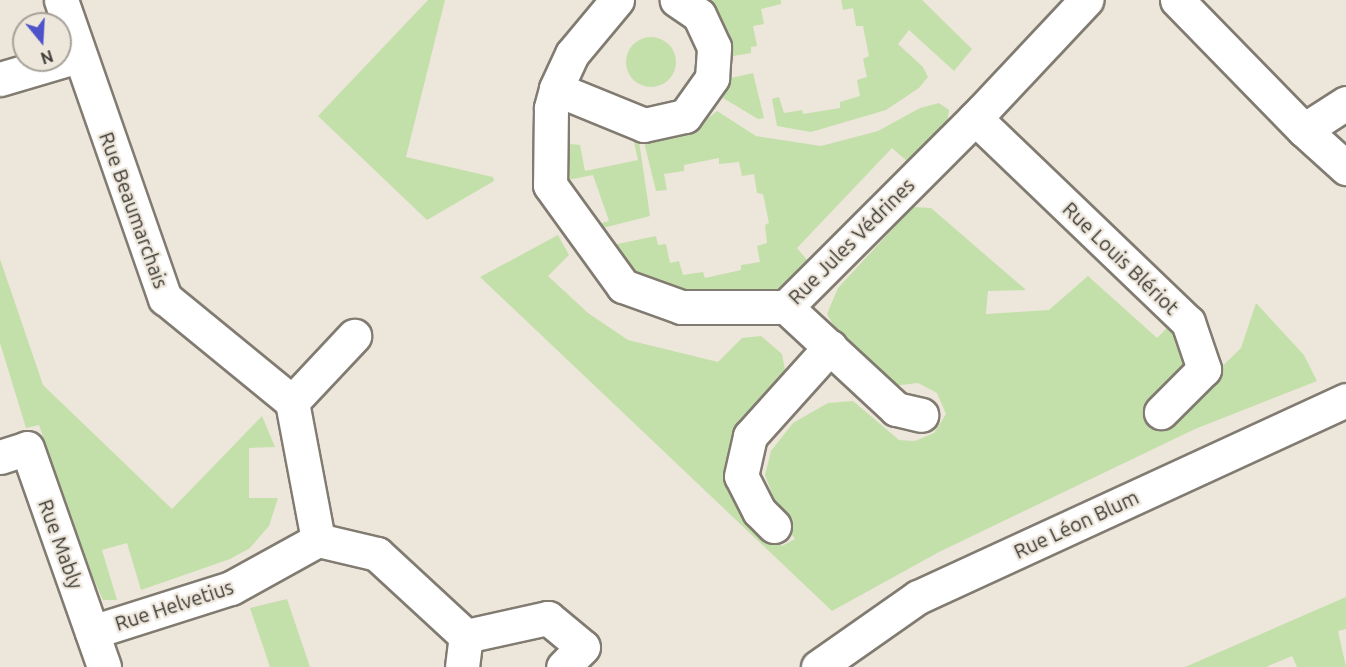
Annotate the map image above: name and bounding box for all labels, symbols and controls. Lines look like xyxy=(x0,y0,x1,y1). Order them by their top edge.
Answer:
north arrow xyxy=(12,12,72,72)
text: N xyxy=(38,47,55,68)
street label: Rue Beaumarchais xyxy=(95,129,173,291)
street label: Rue Jules Védrines xyxy=(783,173,919,309)
street label: Rue Louis Blériot xyxy=(1058,197,1184,319)
street label: Rue Léon Blum xyxy=(1010,485,1142,563)
street label: Rue Mably xyxy=(34,496,88,592)
street label: Rue Helvetius xyxy=(112,575,236,635)

